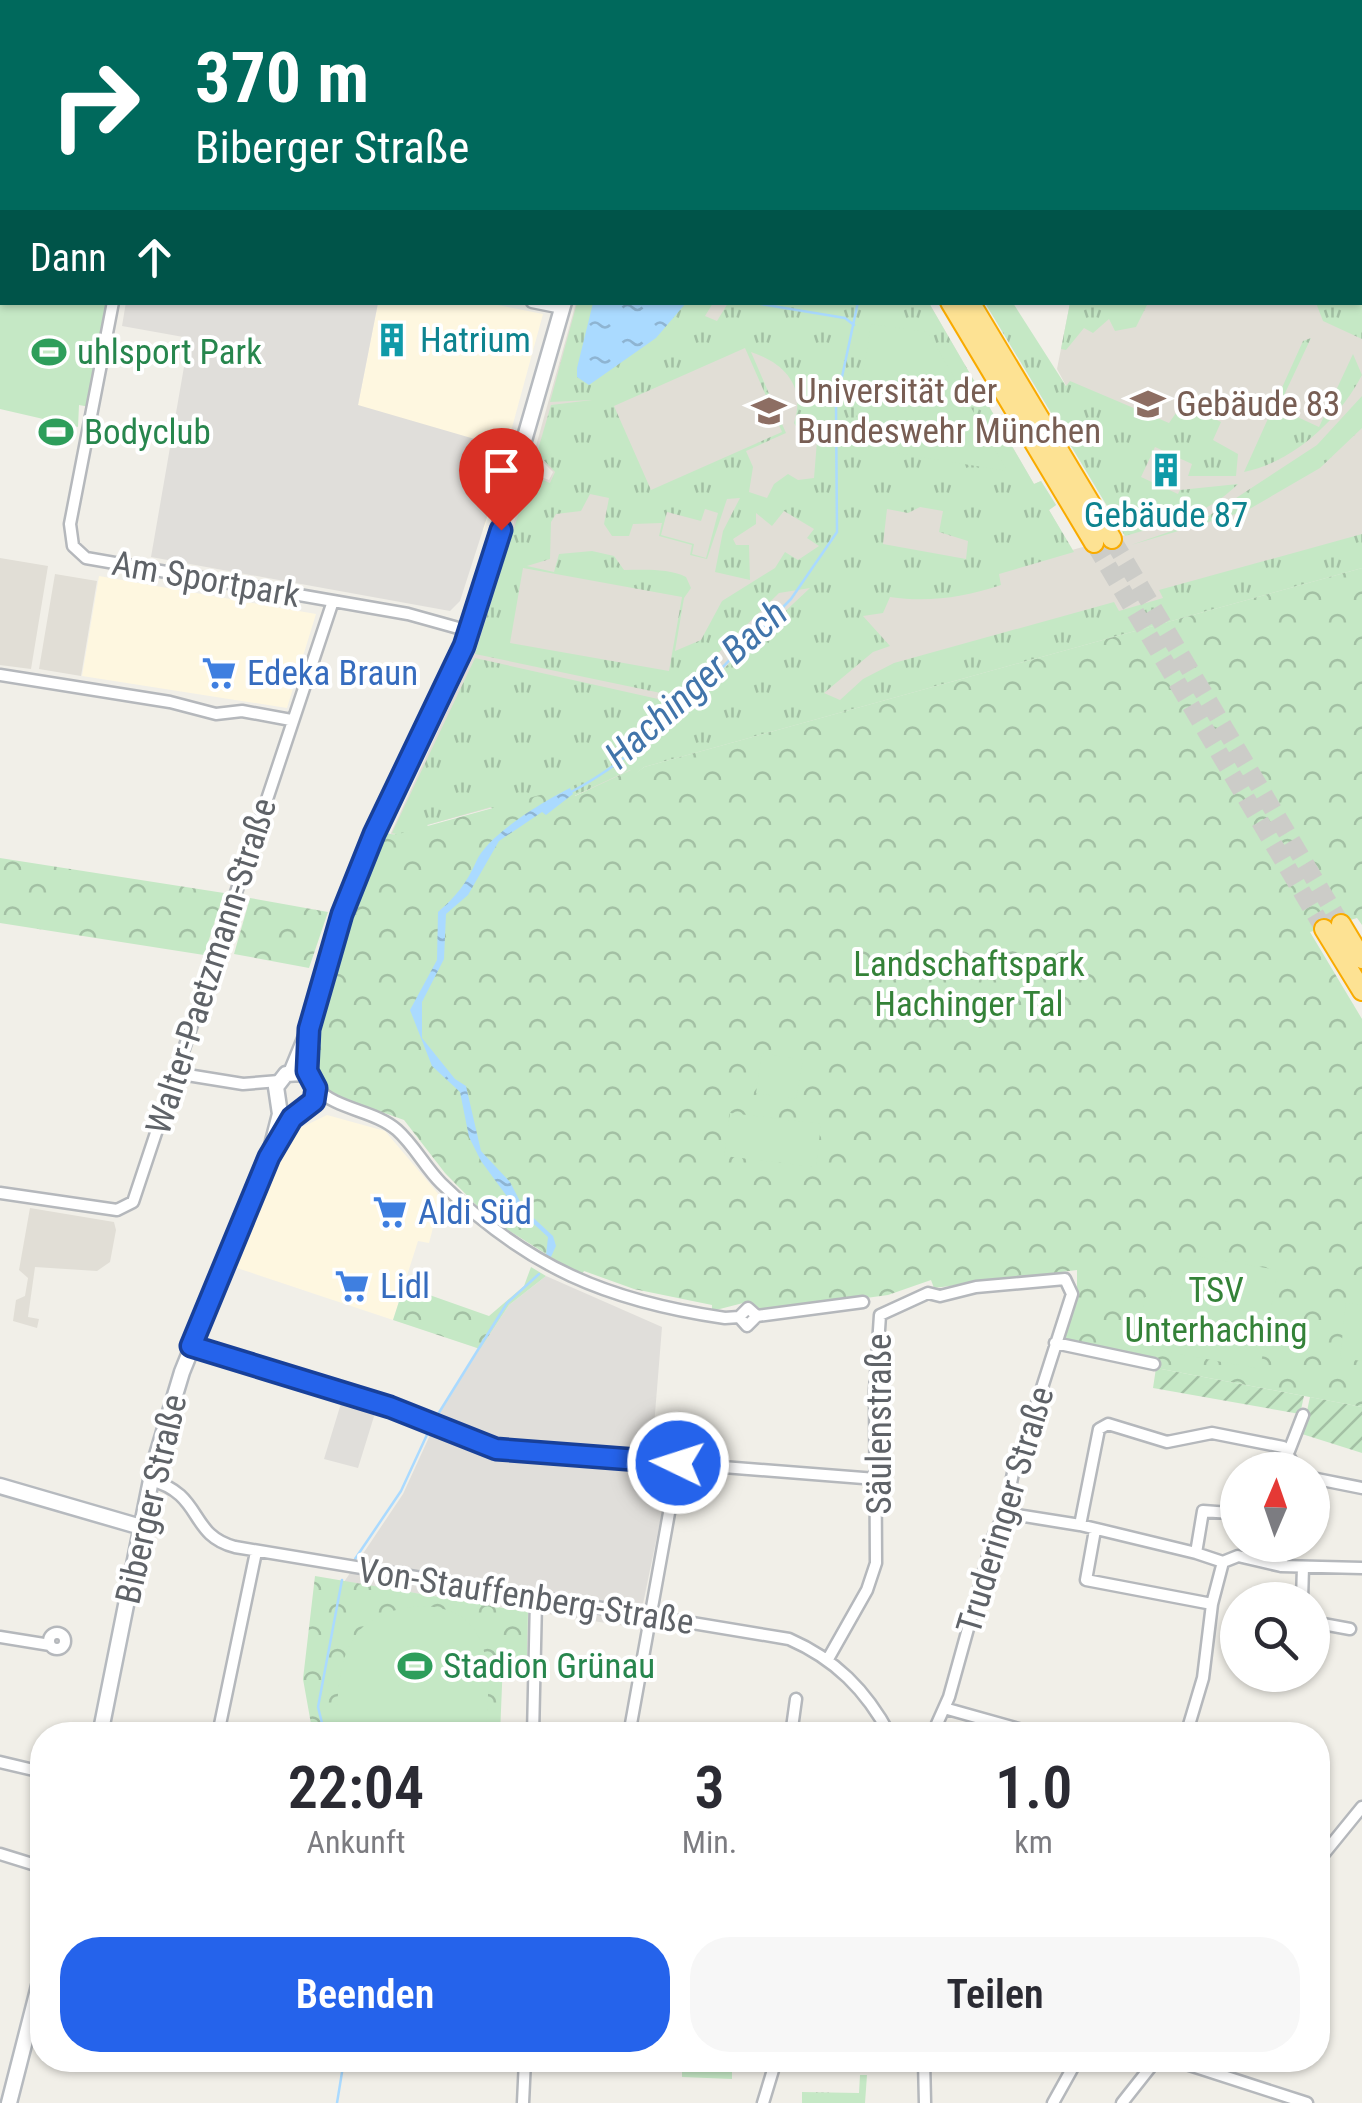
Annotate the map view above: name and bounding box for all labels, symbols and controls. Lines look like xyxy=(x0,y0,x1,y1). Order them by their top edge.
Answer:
text: 370 m xyxy=(195,37,369,119)
icon: right xyxy=(30,40,160,170)
text: Biberger Straße xyxy=(195,121,469,174)
icon: ahead xyxy=(127,230,182,285)
text: Dann xyxy=(30,236,107,280)
place label: Hatrium xyxy=(420,320,531,361)
building icon: Hatrium xyxy=(373,321,411,359)
place label: uhlsport Park xyxy=(77,332,262,373)
sports icon: uhlsport Park xyxy=(30,333,68,371)
place label: Universität der Bundeswehr München xyxy=(797,371,1101,452)
place label: Gebäude 83 xyxy=(1176,384,1340,425)
school or university icon: Gebäude 83 xyxy=(1129,385,1167,423)
school or university icon: Universität der Bundeswehr München xyxy=(750,392,788,430)
place label: Bodyclub xyxy=(84,412,211,453)
sports icon: Bodyclub xyxy=(37,413,75,451)
pin xyxy=(459,428,544,531)
icon: arrive xyxy=(474,443,529,498)
building icon: Gebäude 87 xyxy=(1147,451,1185,489)
place label: Gebäude 87 xyxy=(1084,495,1248,536)
street label: Am Sportpark xyxy=(109,543,303,616)
water label: Hachinger Bach xyxy=(596,591,796,777)
place label: Edeka Braun xyxy=(247,653,418,694)
supermarket icon: Edeka Braun xyxy=(200,654,238,692)
street label: Walter-Paetzmann-Straße xyxy=(138,793,285,1139)
park label: Landschaftspark Hachinger Tal xyxy=(853,944,1085,1025)
place label: Aldi Süd xyxy=(418,1192,532,1233)
supermarket icon: Aldi Süd xyxy=(371,1193,409,1231)
place label: Lidl xyxy=(380,1266,430,1307)
supermarket icon: Lidl xyxy=(333,1267,371,1305)
park label: TSV Unterhaching xyxy=(1124,1270,1308,1351)
street label: Säulenstraße xyxy=(859,1334,900,1514)
street label: Truderinger Straße xyxy=(948,1382,1063,1639)
street label: Biberger Straße xyxy=(108,1391,195,1608)
position arrow xyxy=(626,1411,730,1515)
north arrow xyxy=(1220,1452,1330,1562)
map controls xyxy=(1220,1452,1330,1692)
street label: Von-Stauffenberg-Straße xyxy=(355,1550,697,1643)
button: search xyxy=(1220,1582,1330,1692)
place label: Stadion Grünau xyxy=(443,1646,655,1687)
sports icon: Stadion Grünau xyxy=(396,1647,434,1685)
text: 22:04 xyxy=(288,1752,424,1823)
text: 3 xyxy=(694,1752,725,1823)
text: 1.0 xyxy=(995,1752,1072,1823)
text: Ankunft xyxy=(306,1823,405,1861)
text: Min. xyxy=(682,1823,737,1861)
text: km xyxy=(1014,1823,1053,1861)
button: Beenden xyxy=(60,1937,670,2052)
button: Teilen xyxy=(690,1937,1300,2052)

